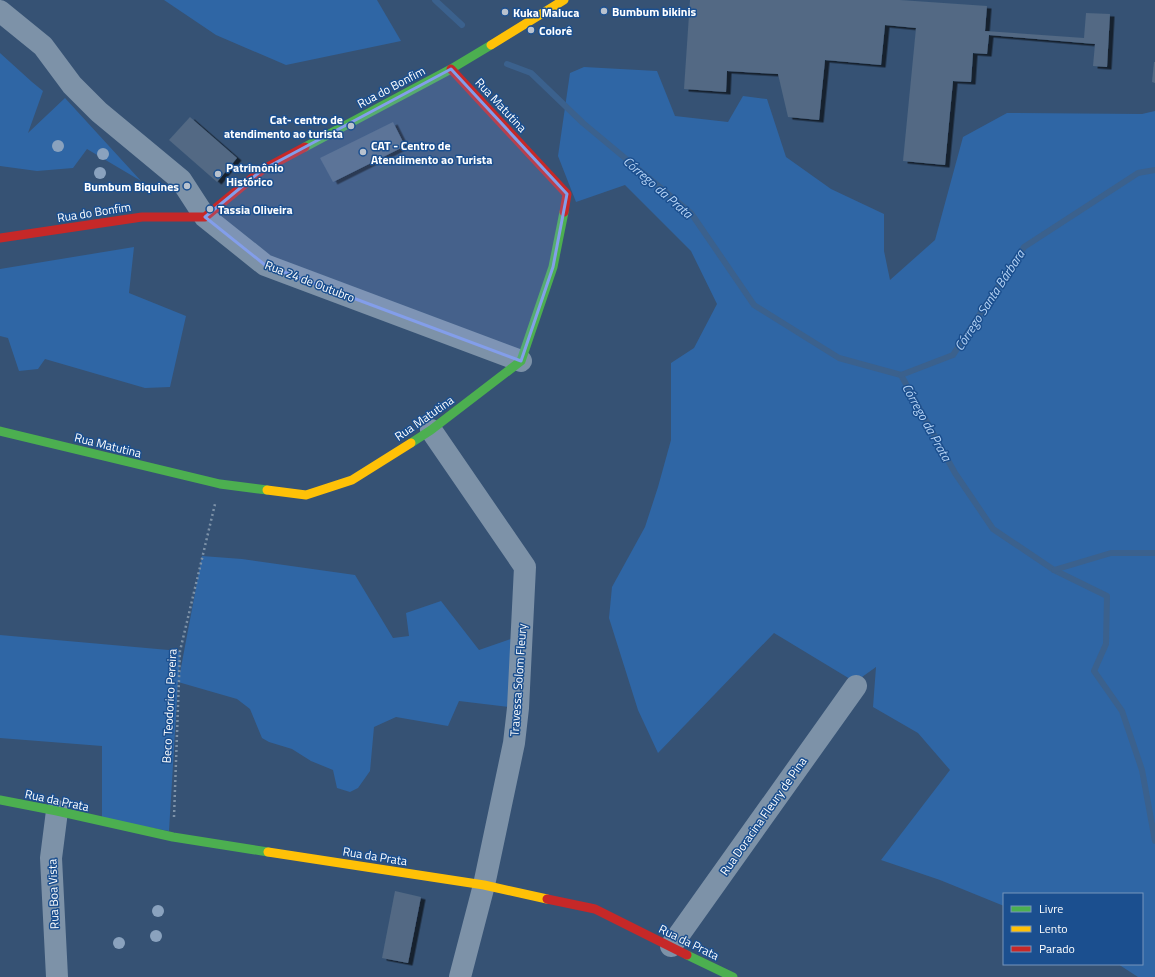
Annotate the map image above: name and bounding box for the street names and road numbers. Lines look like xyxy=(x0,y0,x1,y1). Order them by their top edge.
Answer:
street label: Rua do Bonfim xyxy=(354,61,428,113)
street label: Rua Matutina xyxy=(471,74,531,136)
street label: Rua do Bonfim xyxy=(56,197,132,227)
street label: Rua 24 de Outubro xyxy=(262,255,358,307)
street label: Rua Matutina xyxy=(391,391,457,445)
street label: Rua Matutina xyxy=(73,428,143,462)
street label: Travessa Solom Fleury xyxy=(505,623,531,737)
street label: Beco Teodorico Pereira xyxy=(157,648,181,764)
street label: Rua Doracina Fleury de Pina xyxy=(715,753,811,879)
street label: Rua da Prata xyxy=(23,784,91,816)
street label: Rua da Prata xyxy=(341,842,409,870)
street label: Rua Boa Vista xyxy=(42,859,64,929)
street label: Rua da Prata xyxy=(656,919,722,965)

